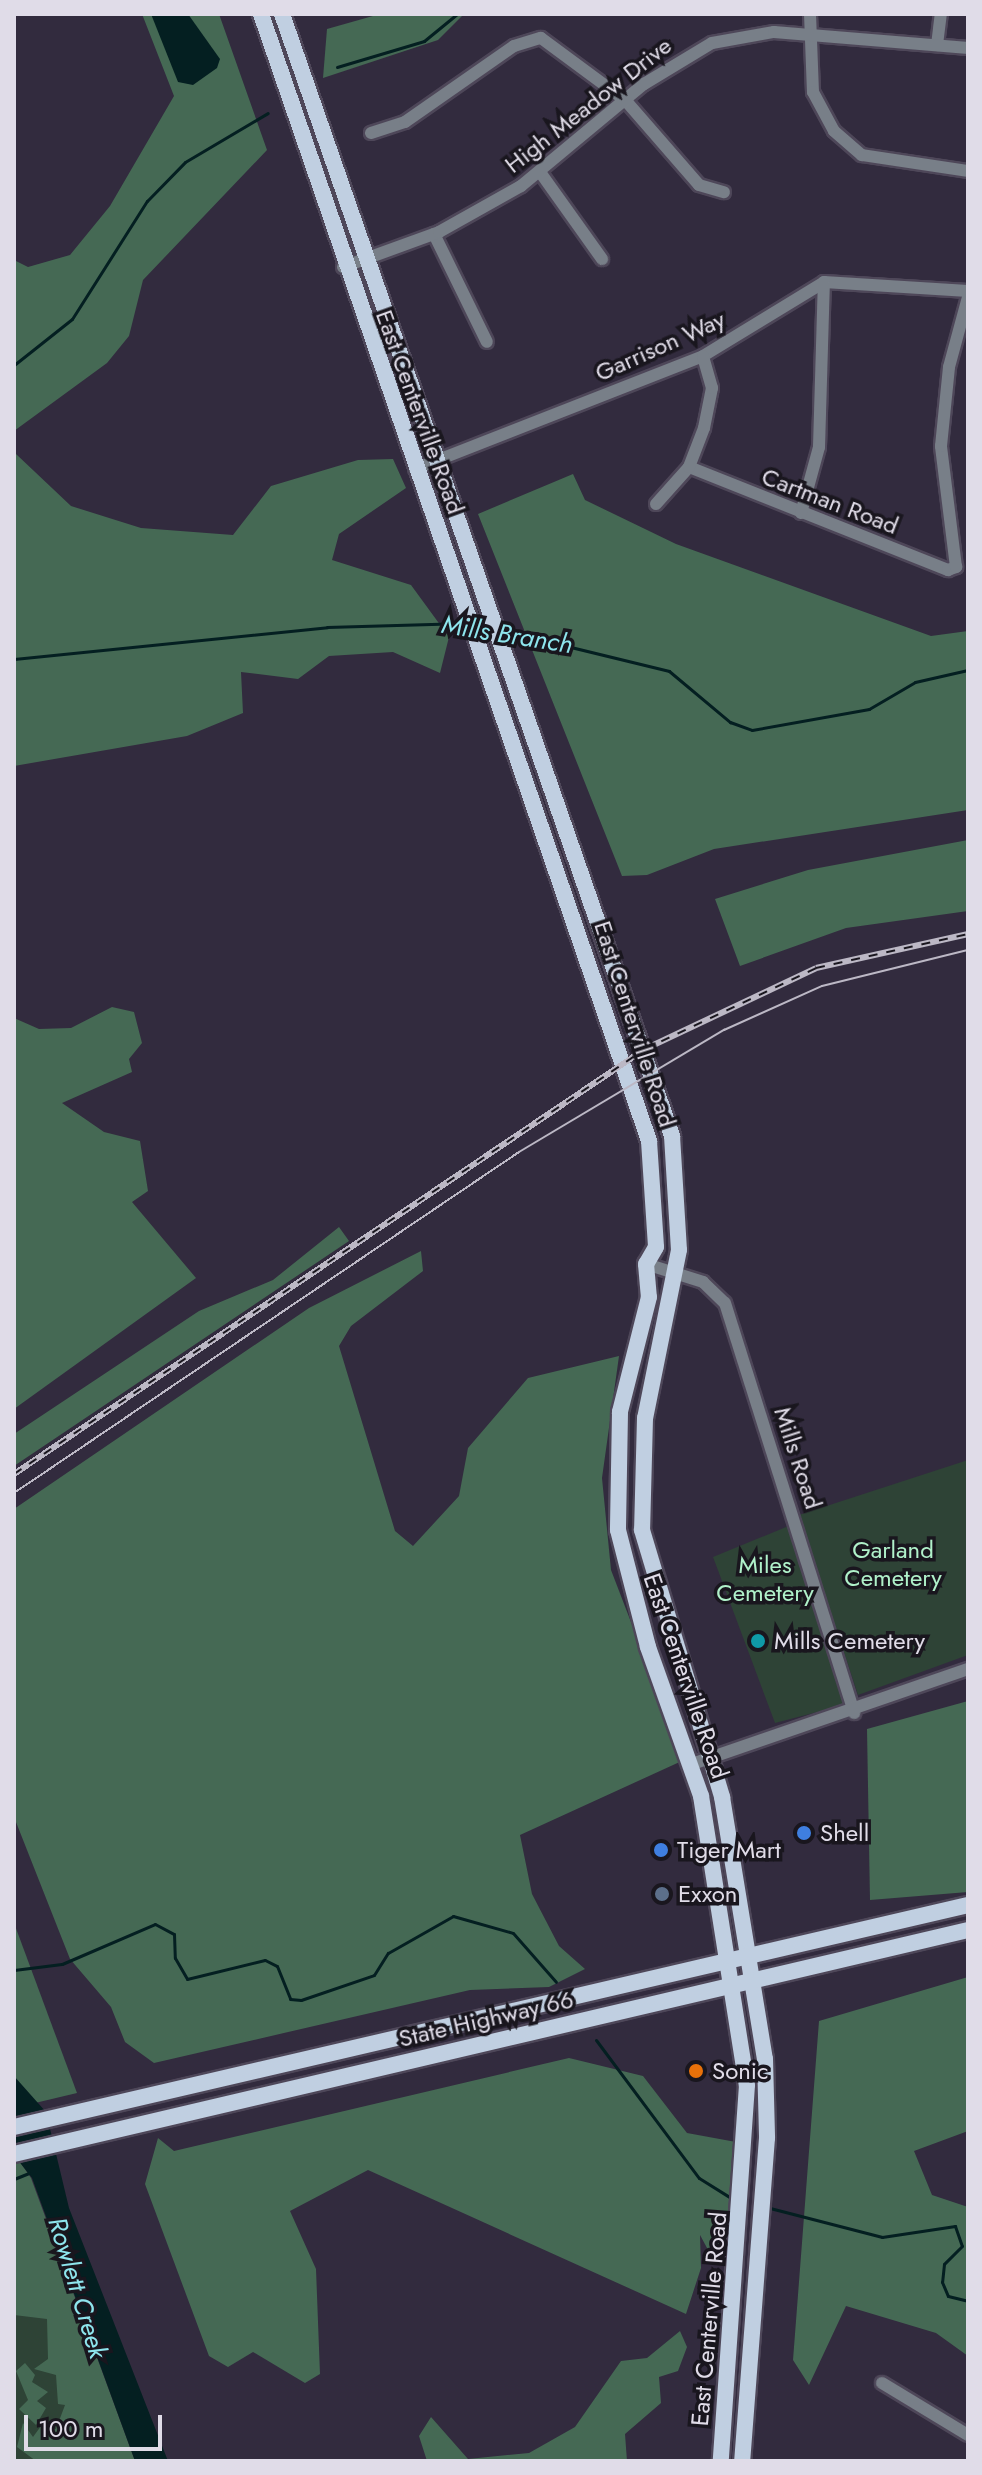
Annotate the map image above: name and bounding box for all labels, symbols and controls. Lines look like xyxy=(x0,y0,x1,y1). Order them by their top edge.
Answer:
street label: High Meadow Drive xyxy=(499,31,677,179)
street label: Garrison Way xyxy=(591,305,729,387)
street label: East Centerville Road xyxy=(370,306,470,518)
street label: Cartman Road xyxy=(758,462,902,540)
water label: Mills Branch xyxy=(439,609,575,661)
street label: East Centerville Road xyxy=(588,917,682,1131)
street label: Mills Road xyxy=(768,1403,828,1513)
park label: Garland Cemetery xyxy=(844,1536,942,1592)
park label: Miles Cemetery xyxy=(716,1551,814,1607)
street label: East Centerville Road xyxy=(637,1570,735,1782)
place label: Mills Cemetery xyxy=(774,1627,925,1655)
marker: Mills Cemetery xyxy=(749,1632,767,1650)
place label: Shell xyxy=(820,1819,869,1847)
marker: Shell xyxy=(795,1824,813,1842)
place label: Tiger Mart xyxy=(677,1836,781,1864)
marker: Tiger Mart xyxy=(652,1841,670,1859)
place label: Exxon xyxy=(678,1880,737,1908)
marker: Exxon xyxy=(653,1885,671,1903)
street label: State Highway 66 xyxy=(396,1985,576,2053)
place label: Sonic xyxy=(712,2057,769,2085)
marker: Sonic xyxy=(687,2062,705,2080)
street label: East Centerville Road xyxy=(685,2211,733,2427)
water label: Rowlett Creek xyxy=(41,2214,113,2362)
scale bar xyxy=(28,2399,166,2449)
text: 100 m xyxy=(38,2411,104,2446)

